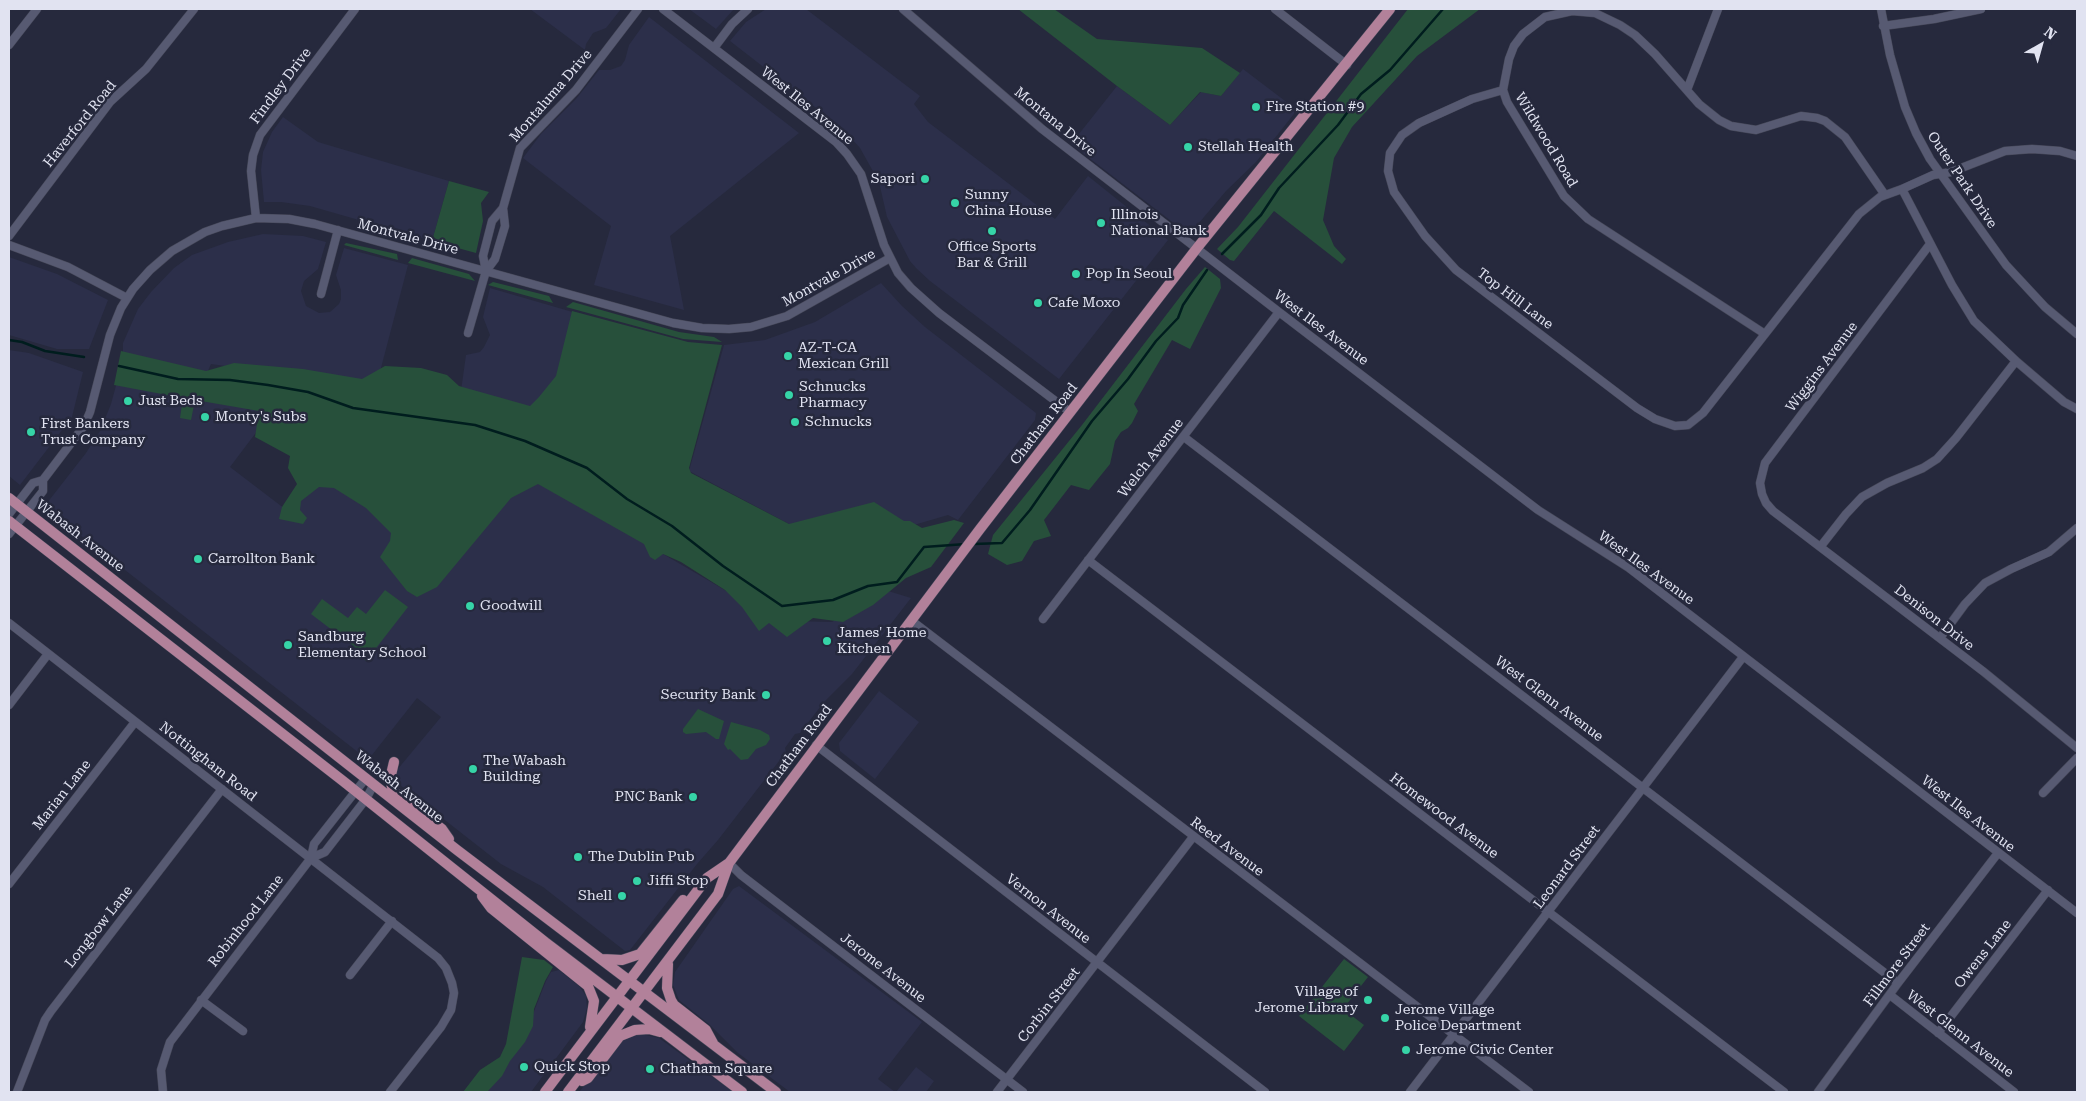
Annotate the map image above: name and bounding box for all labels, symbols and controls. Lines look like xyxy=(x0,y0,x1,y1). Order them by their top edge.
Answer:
north arrow xyxy=(2016,20,2066,70)
text: N xyxy=(2041,24,2059,43)
street label: Findley Drive xyxy=(247,45,315,127)
street label: Montaluma Drive xyxy=(506,46,596,146)
street label: West Iles Avenue xyxy=(757,63,857,149)
street label: Haverford Road xyxy=(40,77,120,171)
street label: Montana Drive xyxy=(1011,84,1099,160)
street label: Wildwood Road xyxy=(1511,90,1581,190)
place label: Fire Station #9 xyxy=(1266,99,1364,115)
marker: Fire Station #9 xyxy=(1250,101,1262,113)
street label: Outer Park Drive xyxy=(1923,129,2001,231)
place label: Stellah Health xyxy=(1198,139,1293,155)
marker: Stellah Health xyxy=(1182,141,1194,153)
place label: Sapori xyxy=(871,171,915,187)
marker: Sapori xyxy=(919,173,931,185)
place label: Sunny China House xyxy=(965,187,1052,220)
marker: Sunny China House xyxy=(949,197,961,209)
place label: Illinois National Bank xyxy=(1111,207,1207,240)
street label: Montvale Drive xyxy=(356,215,460,259)
marker: Illinois National Bank xyxy=(1095,217,1107,229)
marker: Office Sports Bar & Grill xyxy=(986,225,998,237)
place label: Office Sports Bar & Grill xyxy=(948,239,1036,272)
street label: Montvale Drive xyxy=(780,246,878,310)
street label: Top Hill Lane xyxy=(1474,265,1556,333)
place label: Pop In Seoul xyxy=(1086,266,1172,282)
marker: Pop In Seoul xyxy=(1070,268,1082,280)
street label: West Iles Avenue xyxy=(1270,287,1372,369)
place label: Cafe Moxo xyxy=(1048,295,1120,311)
marker: Cafe Moxo xyxy=(1032,297,1044,309)
street label: Wiggins Avenue xyxy=(1783,319,1861,415)
place label: AZ-T-CA Mexican Grill xyxy=(798,340,889,372)
marker: AZ-T-CA Mexican Grill xyxy=(782,350,794,362)
place label: Schnucks Pharmacy xyxy=(799,379,867,412)
street label: Chatham Road xyxy=(1007,380,1081,468)
marker: Schnucks Pharmacy xyxy=(783,389,795,401)
place label: Just Beds xyxy=(138,393,203,409)
marker: Just Beds xyxy=(122,395,134,407)
place label: Monty's Subs xyxy=(215,409,306,425)
marker: Monty's Subs xyxy=(199,411,211,423)
place label: Schnucks xyxy=(805,414,872,430)
street label: Welch Avenue xyxy=(1115,415,1187,501)
place label: First Bankers Trust Company xyxy=(41,416,145,448)
marker: Schnucks xyxy=(789,416,801,428)
marker: First Bankers Trust Company xyxy=(25,426,37,438)
street label: Wabash Avenue xyxy=(33,496,127,576)
street label: West Iles Avenue xyxy=(1595,528,1697,608)
place label: Carrollton Bank xyxy=(208,551,315,567)
marker: Carrollton Bank xyxy=(192,553,204,565)
street label: Denison Drive xyxy=(1891,582,1977,654)
place label: Goodwill xyxy=(480,598,542,614)
marker: Goodwill xyxy=(464,600,476,612)
place label: James' Home Kitchen xyxy=(837,625,926,658)
place label: Sandburg Elementary School xyxy=(298,629,426,662)
marker: James' Home Kitchen xyxy=(821,635,833,647)
marker: Sandburg Elementary School xyxy=(282,639,294,651)
street label: West Glenn Avenue xyxy=(1491,653,1607,745)
place label: Security Bank xyxy=(661,687,756,703)
marker: Security Bank xyxy=(760,689,772,701)
street label: Chatham Road xyxy=(762,701,836,791)
street label: Nottingham Road xyxy=(156,719,260,805)
street label: Wabash Avenue xyxy=(352,747,446,827)
place label: The Wabash Building xyxy=(483,753,566,786)
street label: Marian Lane xyxy=(29,757,95,833)
marker: The Wabash Building xyxy=(467,763,479,775)
street label: Homewood Avenue xyxy=(1386,770,1502,862)
street label: West Iles Avenue xyxy=(1918,772,2018,856)
place label: PNC Bank xyxy=(615,789,683,805)
marker: PNC Bank xyxy=(687,791,699,803)
street label: Reed Avenue xyxy=(1187,814,1267,880)
street label: Leonard Street xyxy=(1530,822,1604,912)
place label: The Dublin Pub xyxy=(588,849,695,865)
marker: The Dublin Pub xyxy=(572,851,584,863)
street label: Vernon Avenue xyxy=(1002,871,1094,947)
street label: Robinhood Lane xyxy=(205,872,287,970)
place label: Jiffi Stop xyxy=(647,873,708,889)
marker: Jiffi Stop xyxy=(631,875,643,887)
street label: Longbow Lane xyxy=(62,882,136,972)
place label: Shell xyxy=(578,888,612,904)
marker: Shell xyxy=(616,890,628,902)
street label: Owens Lane xyxy=(1951,916,2015,992)
street label: Fillmore Street xyxy=(1860,920,1934,1010)
street label: Jerome Avenue xyxy=(837,929,929,1007)
street label: Corbin Street xyxy=(1014,964,1084,1046)
place label: Village of Jerome Library xyxy=(1255,984,1358,1016)
street label: West Glenn Avenue xyxy=(1903,987,2017,1081)
marker: Village of Jerome Library xyxy=(1362,994,1374,1006)
place label: Jerome Village Police Department xyxy=(1395,1002,1521,1034)
marker: Jerome Village Police Department xyxy=(1379,1012,1391,1024)
place label: Jerome Civic Center xyxy=(1416,1042,1554,1058)
marker: Jerome Civic Center xyxy=(1400,1044,1412,1056)
place label: Quick Stop xyxy=(534,1059,610,1075)
marker: Quick Stop xyxy=(518,1061,530,1073)
place label: Chatham Square xyxy=(660,1061,772,1077)
marker: Chatham Square xyxy=(644,1063,656,1075)

